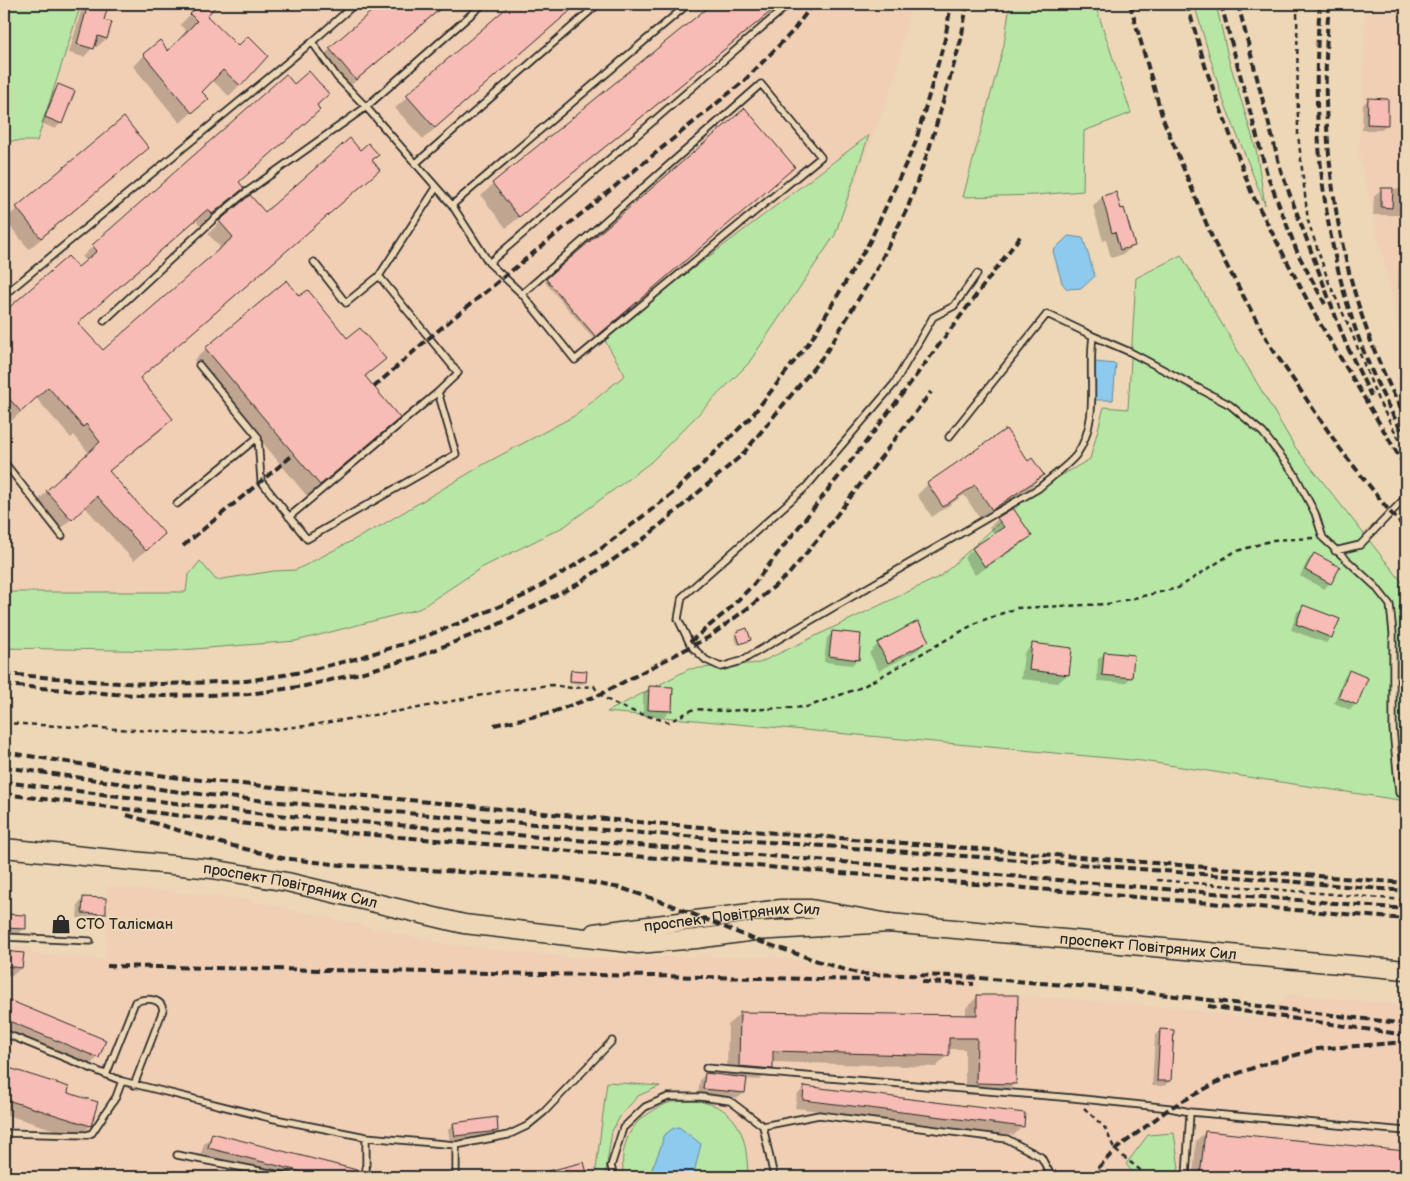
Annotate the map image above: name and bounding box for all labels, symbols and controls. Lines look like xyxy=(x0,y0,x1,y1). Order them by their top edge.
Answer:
street label: проспект Повітряних Сил xyxy=(202,859,379,913)
street label: проспект Повітряних Сил xyxy=(643,899,822,936)
shop icon: СТО Талісман xyxy=(50,913,72,935)
place label: СТО Талісман xyxy=(76,915,173,934)
street label: проспект Повітряних Сил xyxy=(1059,929,1237,964)

